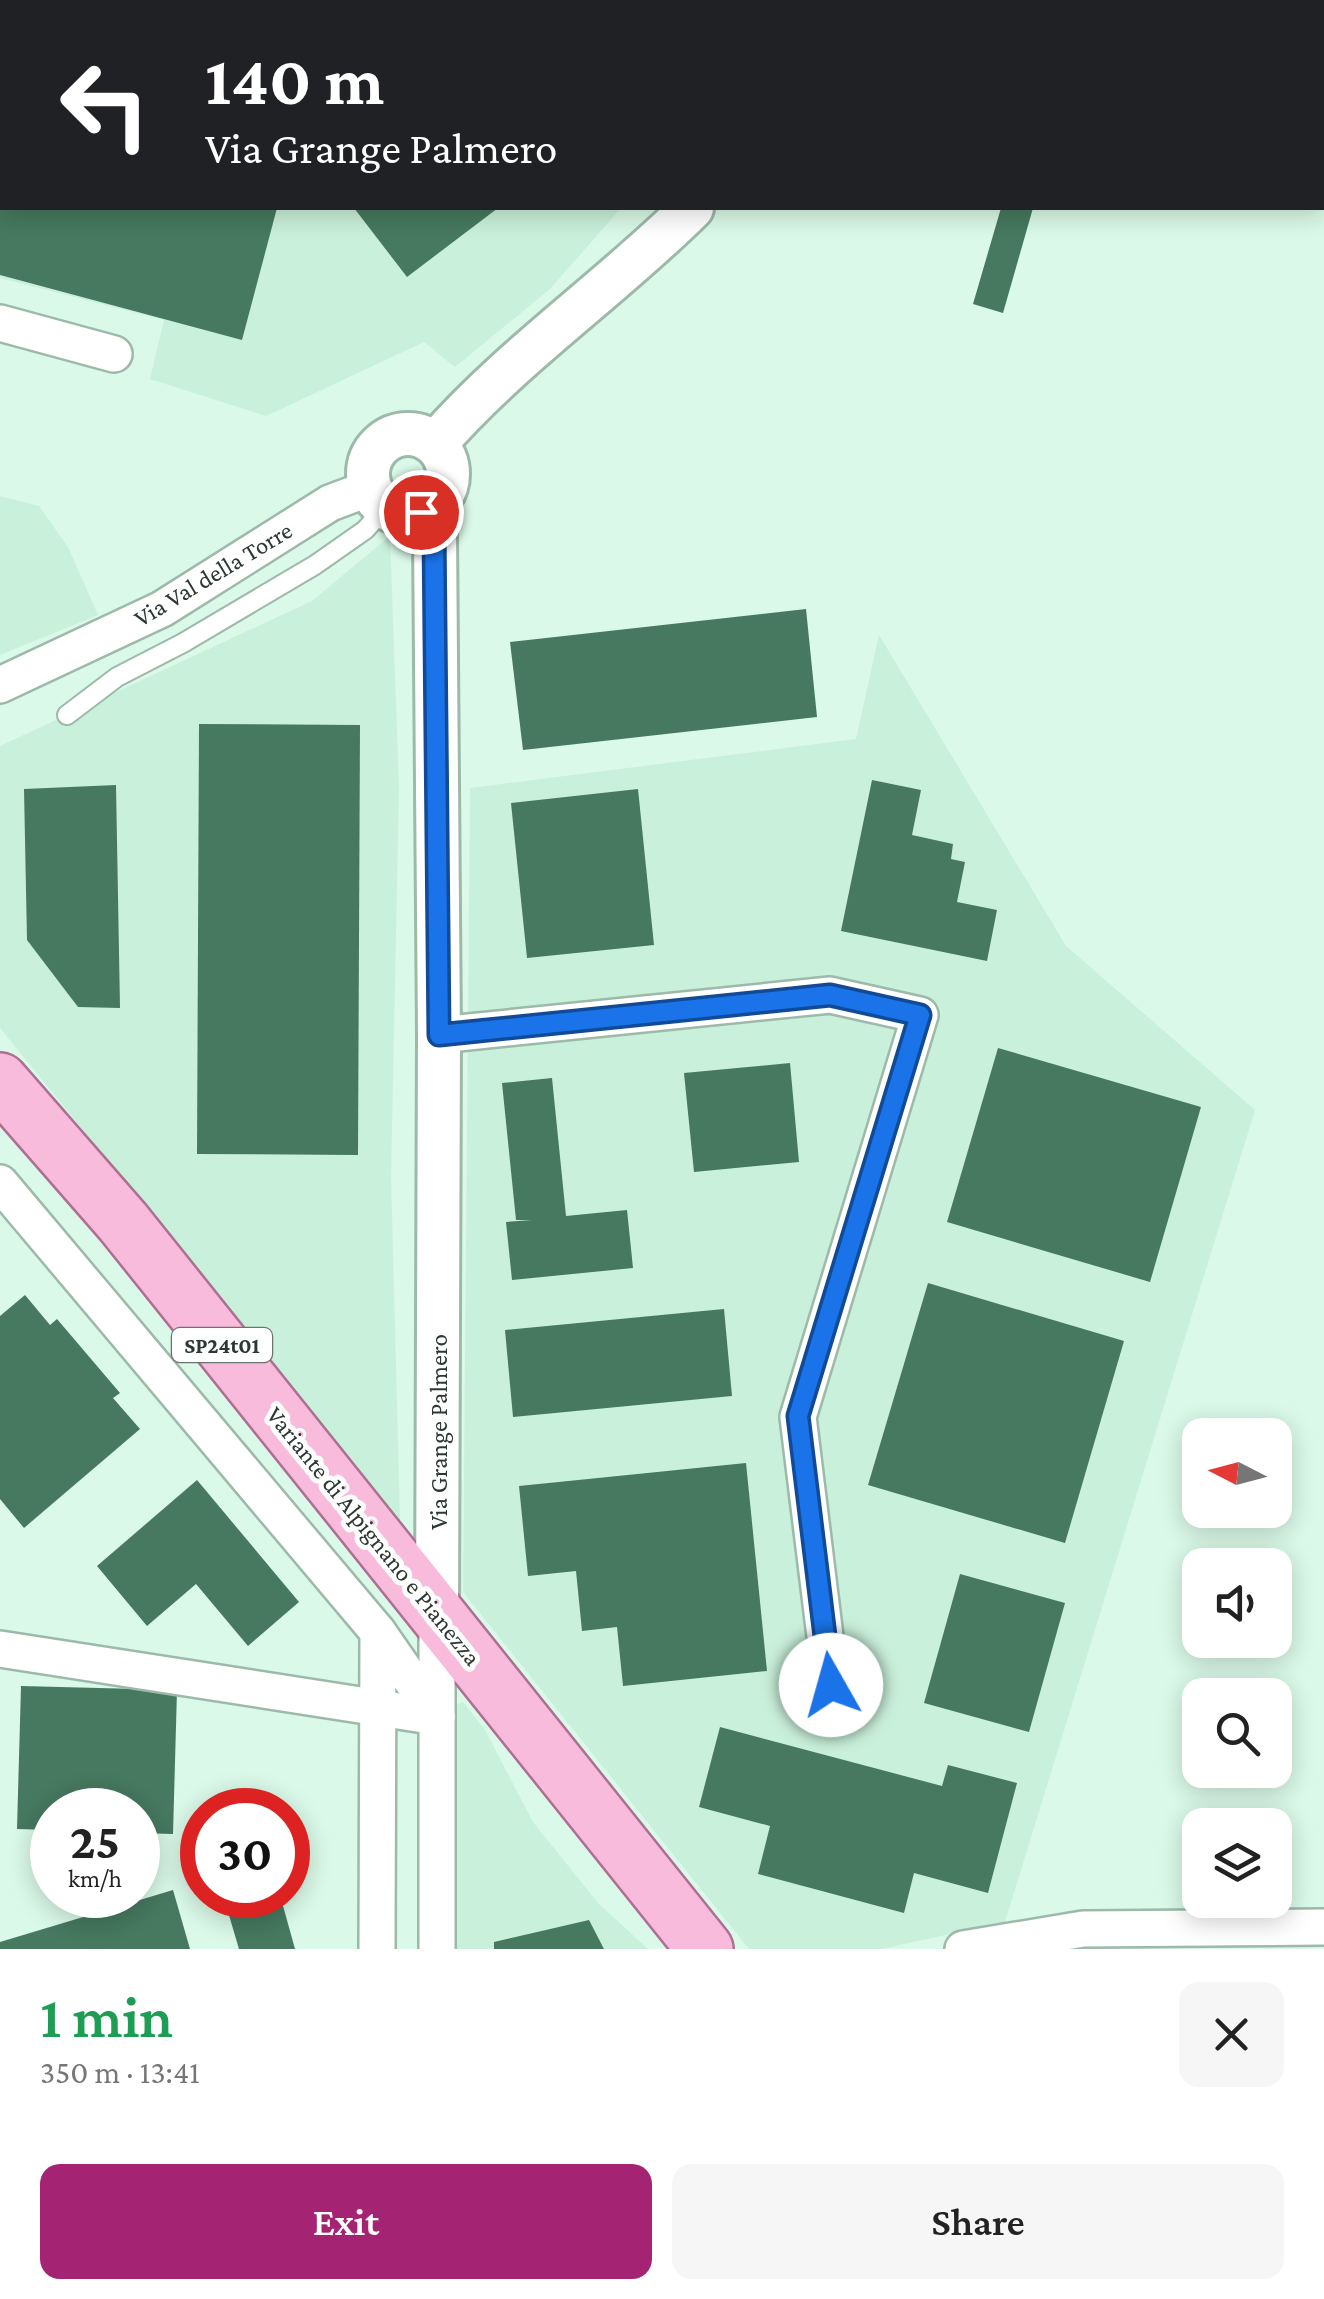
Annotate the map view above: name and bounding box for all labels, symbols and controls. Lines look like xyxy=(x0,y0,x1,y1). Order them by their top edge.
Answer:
icon: left xyxy=(40,40,170,170)
text: 140 m xyxy=(205,41,384,119)
text: Via Grange Palmero xyxy=(205,123,557,173)
pin xyxy=(379,470,464,555)
icon: arrive xyxy=(394,485,449,540)
street label: Via Val della Torre xyxy=(129,516,297,632)
road number: SP24t01 xyxy=(172,1328,272,1362)
street label: Via Grange Palmero xyxy=(425,1334,453,1530)
street label: Variante di Alpignano e Pianezza xyxy=(261,1401,487,1672)
north arrow xyxy=(1182,1418,1292,1528)
map controls xyxy=(1182,1418,1292,1918)
button: sound xyxy=(1182,1548,1292,1658)
position arrow xyxy=(779,1633,883,1737)
button: search xyxy=(1182,1678,1292,1788)
speed limit sign: 30 xyxy=(180,1788,310,1918)
button: layers xyxy=(1182,1808,1292,1918)
text: 25 xyxy=(70,1813,120,1869)
text: km/h xyxy=(68,1865,122,1892)
button: close xyxy=(1179,1982,1284,2087)
text: 1 min xyxy=(40,1983,173,2050)
text: 350 m · 13:41 xyxy=(40,2054,200,2090)
button: Exit xyxy=(40,2164,652,2279)
button: Share xyxy=(672,2164,1284,2279)

